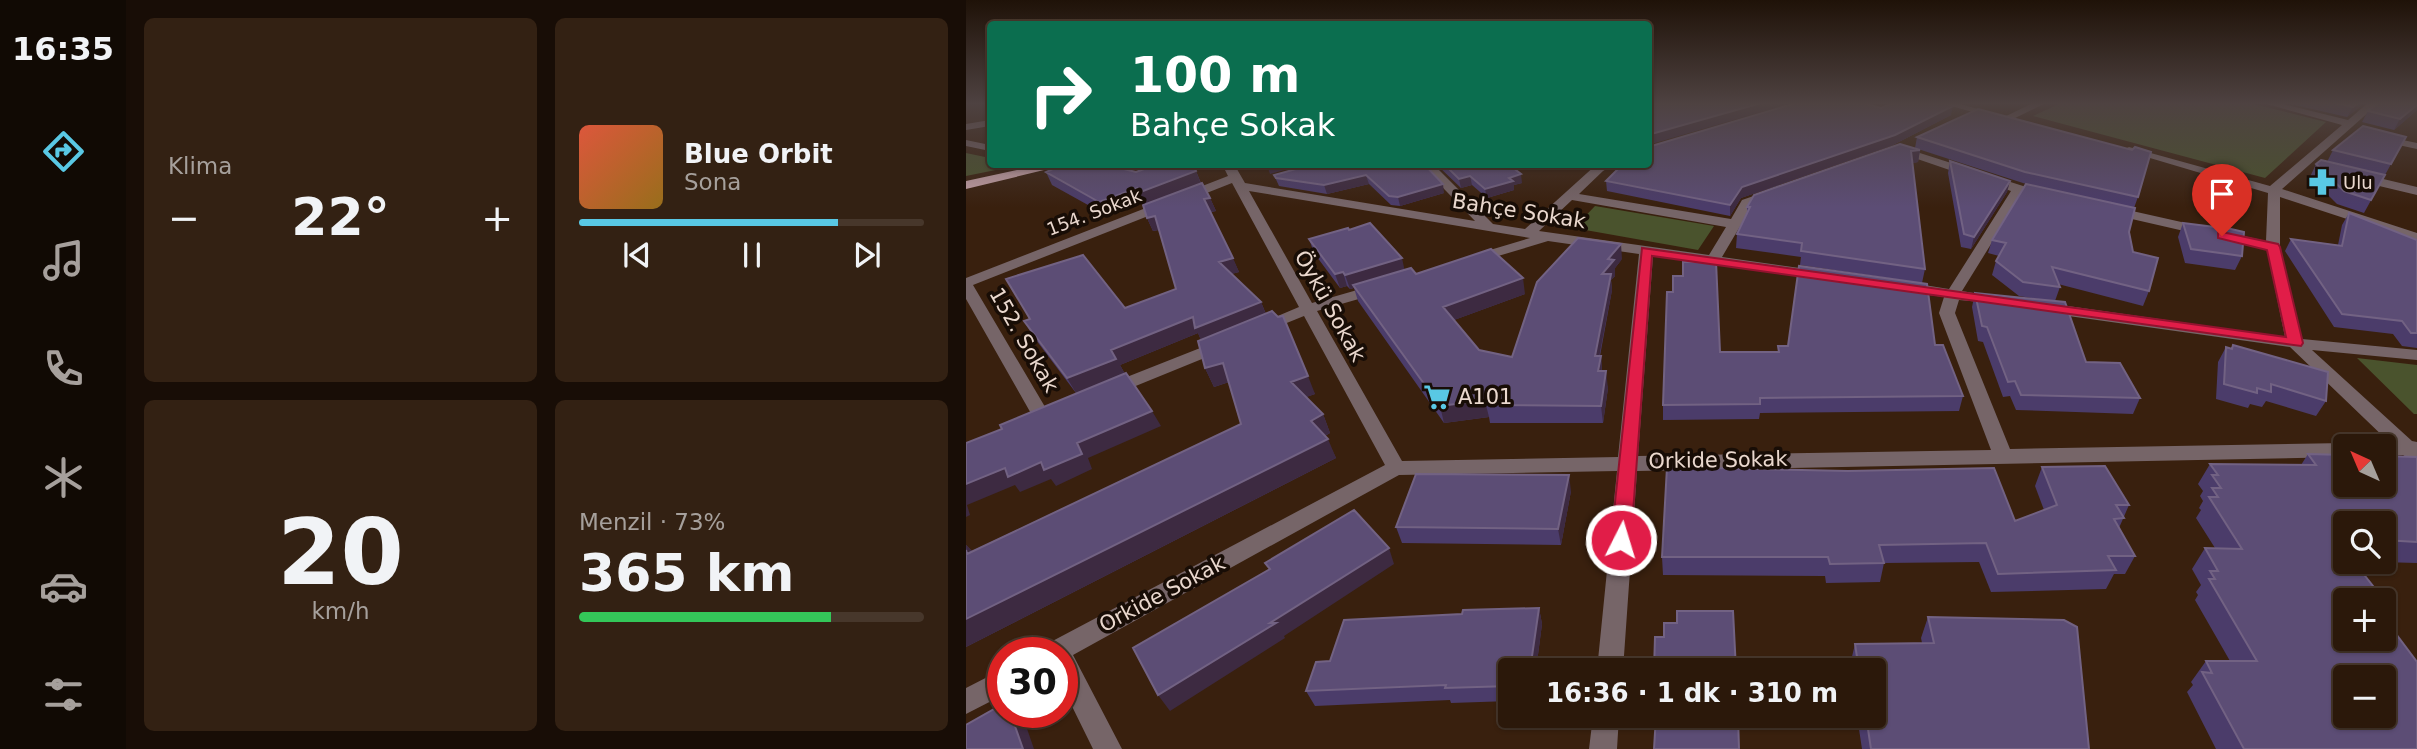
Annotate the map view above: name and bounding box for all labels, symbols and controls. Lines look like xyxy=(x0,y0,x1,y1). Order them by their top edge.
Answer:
text: 16:35 xyxy=(12,30,114,68)
text: 100 m xyxy=(1130,47,1300,104)
icon: right xyxy=(1015,49,1106,140)
text: Bahçe Sokak xyxy=(1130,106,1335,144)
icon: directions xyxy=(39,127,88,176)
text: Blue Orbit xyxy=(684,139,833,169)
text: Klima xyxy=(168,153,232,179)
pin xyxy=(2192,164,2252,236)
pharmacy icon: Ulu xyxy=(2307,167,2337,197)
text: Sona xyxy=(684,169,741,195)
place label: Ulu xyxy=(2343,172,2373,193)
icon: arrive xyxy=(2203,175,2241,213)
street label: 154. Sokak xyxy=(1044,184,1145,240)
text: 22° xyxy=(291,187,390,247)
street label: Bahçe Sokak xyxy=(1451,189,1588,234)
text: − xyxy=(168,196,200,240)
text: + xyxy=(481,196,513,240)
icon: music xyxy=(39,236,88,285)
icon: previous xyxy=(618,236,656,274)
icon: pause xyxy=(733,236,771,274)
icon: next xyxy=(848,236,886,274)
street label: Öykü Sokak xyxy=(1290,246,1372,367)
street label: 152. Sokak xyxy=(984,284,1064,397)
icon: phone xyxy=(39,344,88,393)
supermarket icon: A101 xyxy=(1422,382,1452,412)
place label: A101 xyxy=(1458,385,1512,409)
north arrow xyxy=(2333,434,2396,497)
map controls xyxy=(2333,434,2396,728)
street label: Orkide Sokak xyxy=(1648,447,1789,473)
icon: climate xyxy=(39,453,88,502)
text: 20 xyxy=(277,500,404,605)
position arrow xyxy=(1584,503,1658,577)
text: Menzil · 73% xyxy=(579,509,725,535)
button: search xyxy=(2333,511,2396,574)
text: 365 km xyxy=(579,543,794,603)
street label: Orkide Sokak xyxy=(1095,550,1230,637)
icon: car xyxy=(39,562,88,611)
button: + xyxy=(2333,588,2396,651)
text: km/h xyxy=(311,598,370,624)
speed limit sign: 30 xyxy=(987,637,1078,728)
button: − xyxy=(2333,665,2396,728)
icon: filters xyxy=(39,670,88,719)
text: 16:36 · 1 dk · 310 m xyxy=(1546,678,1838,708)

